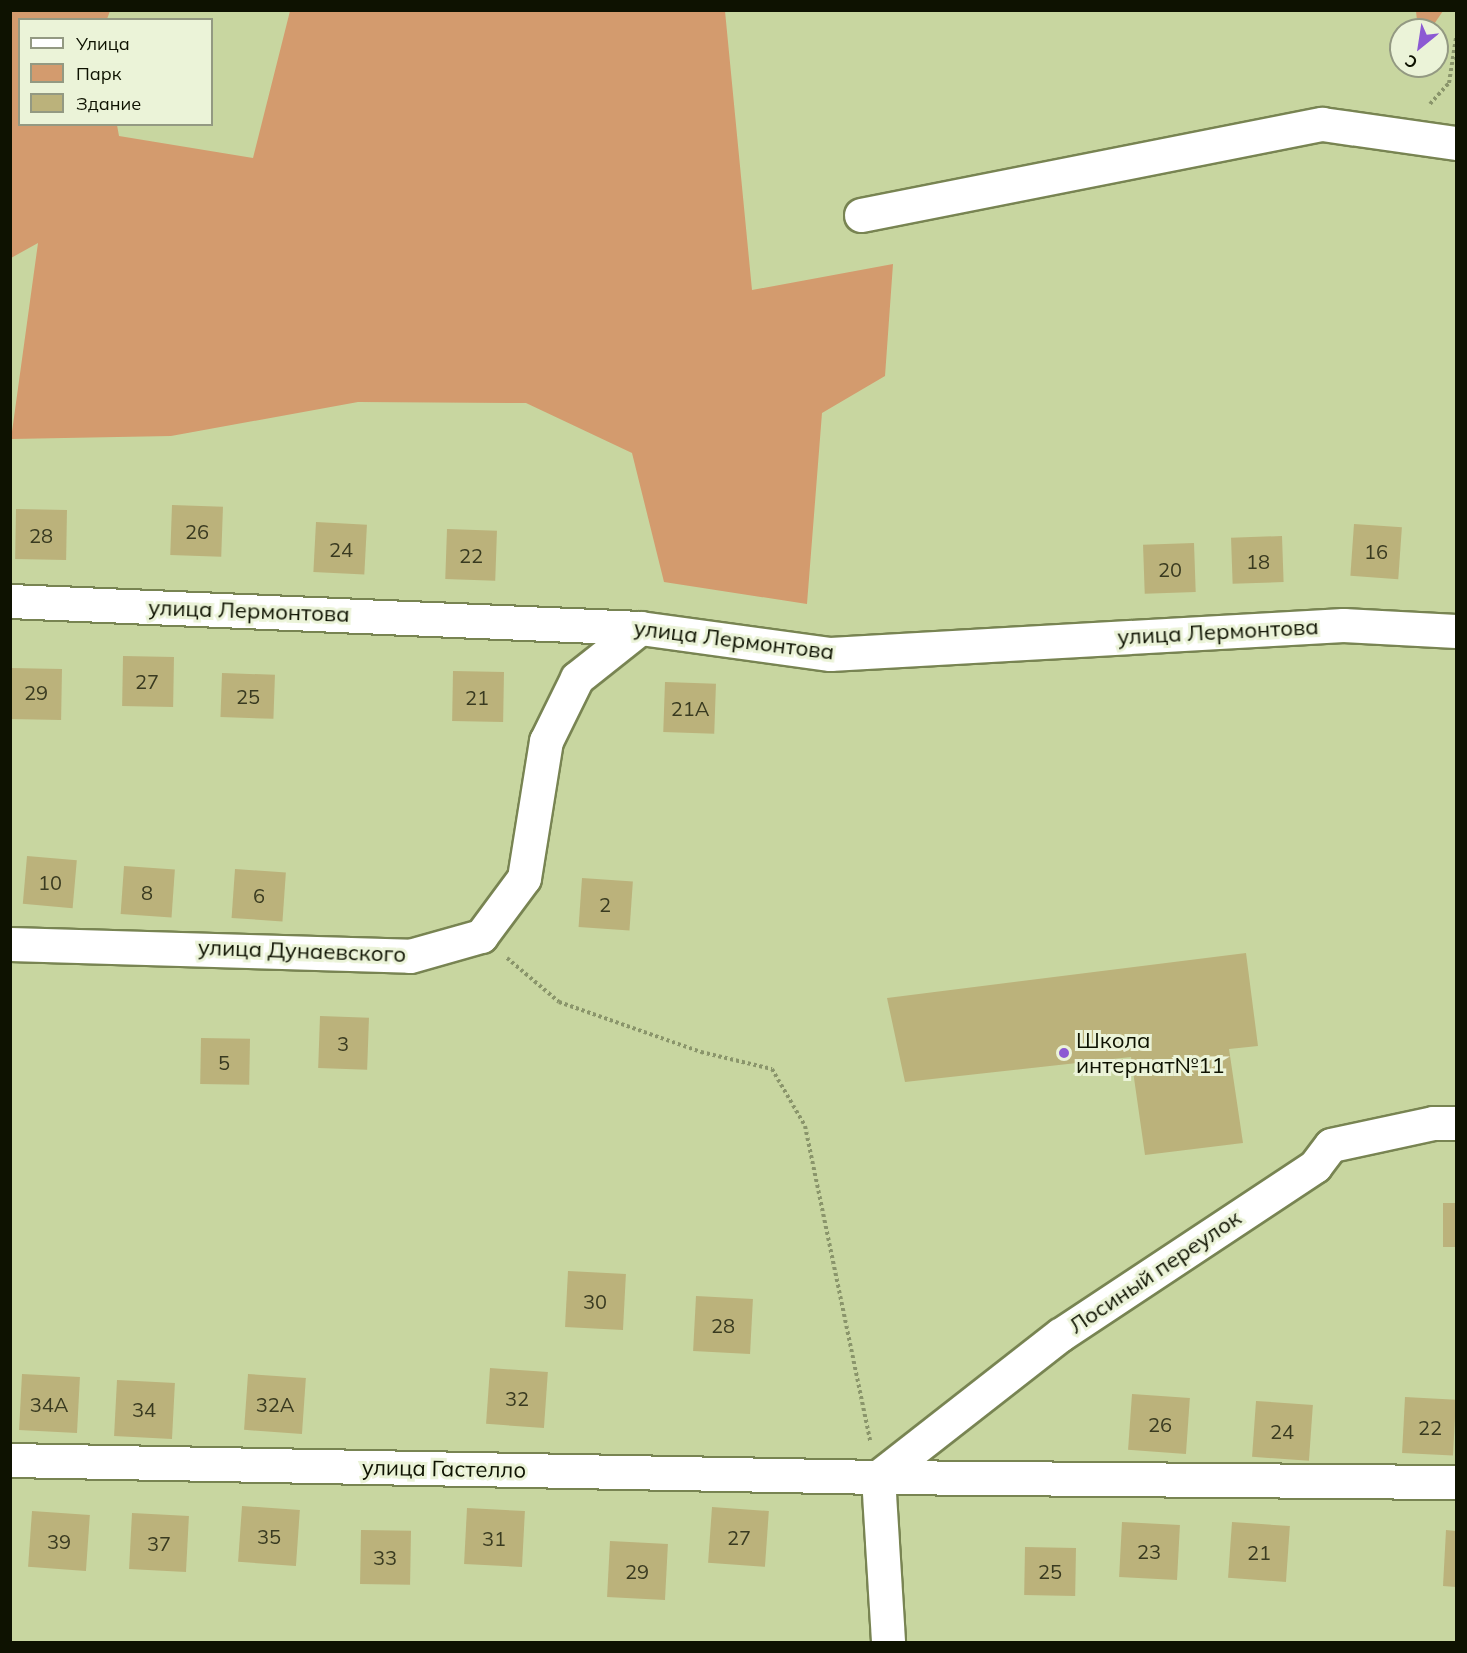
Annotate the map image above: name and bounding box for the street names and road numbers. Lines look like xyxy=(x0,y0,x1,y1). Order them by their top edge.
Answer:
street label: улица Лермонтова xyxy=(148,594,350,628)
street label: улица Лермонтова xyxy=(1117,614,1319,650)
street label: улица Лермонтова xyxy=(632,615,836,665)
street label: улица Дунаевского xyxy=(197,934,407,968)
street label: Лосиный переулок xyxy=(1064,1205,1246,1339)
street label: улица Гастелло xyxy=(362,1454,526,1484)

